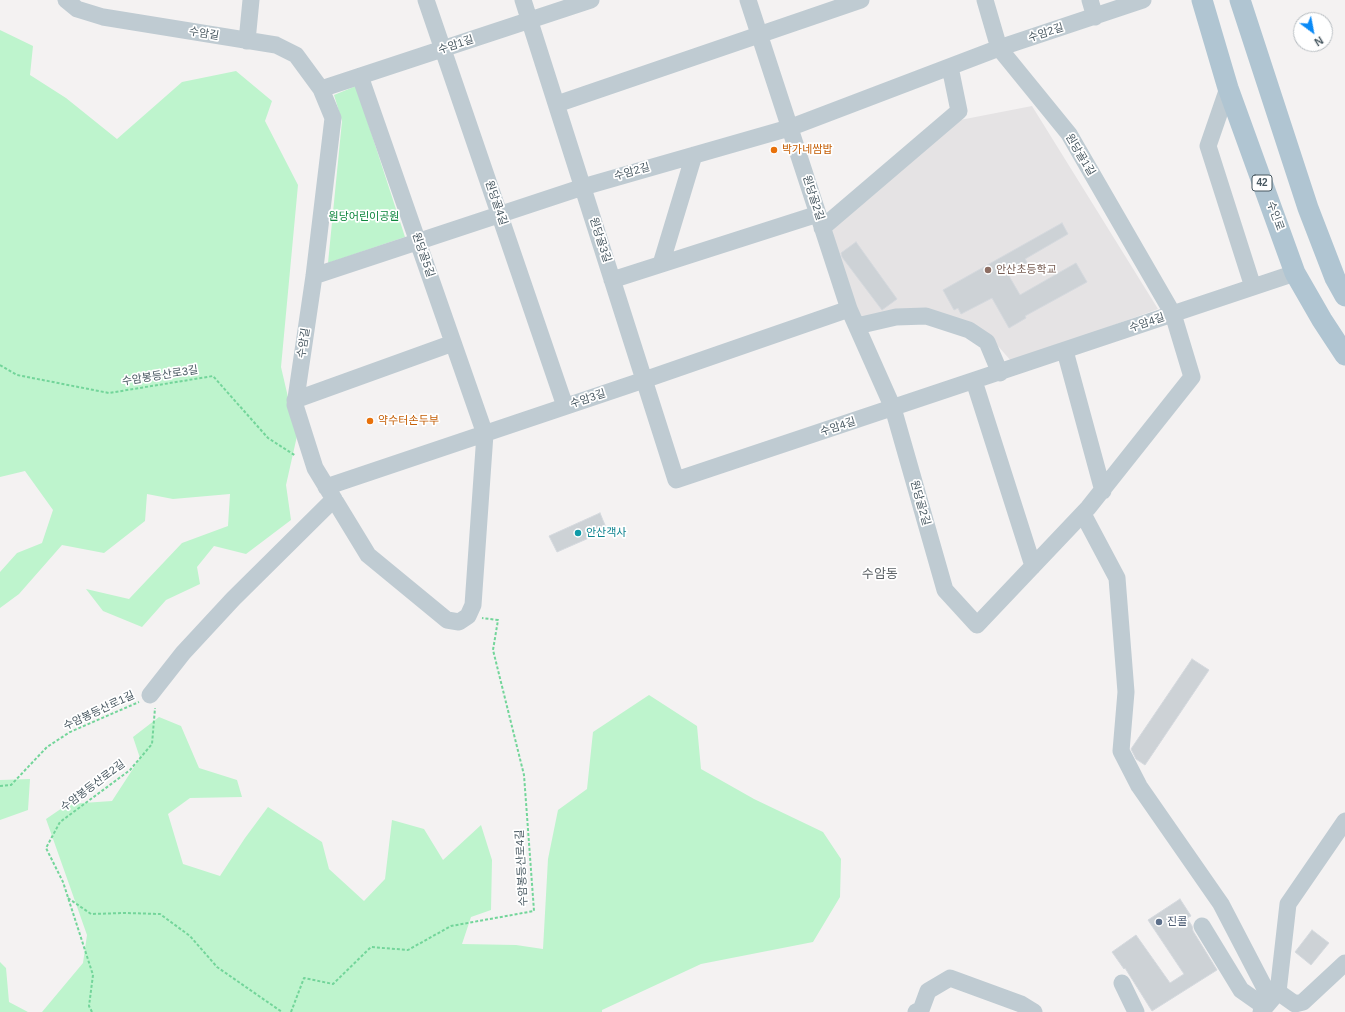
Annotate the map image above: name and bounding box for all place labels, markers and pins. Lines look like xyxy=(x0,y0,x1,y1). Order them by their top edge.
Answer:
place label: 박가네쌈밥 xyxy=(782,143,833,157)
marker: 박가네쌈밥 xyxy=(769,145,779,155)
place label: 안산초등학교 xyxy=(996,263,1057,277)
marker: 안산초등학교 xyxy=(983,265,993,275)
place label: 약수터손두부 xyxy=(378,414,439,428)
marker: 약수터손두부 xyxy=(365,416,375,426)
place label: 안산객사 xyxy=(586,526,626,540)
marker: 안산객사 xyxy=(573,528,583,538)
place label: 진콜 xyxy=(1167,915,1187,929)
marker: 진콜 xyxy=(1154,917,1164,927)

